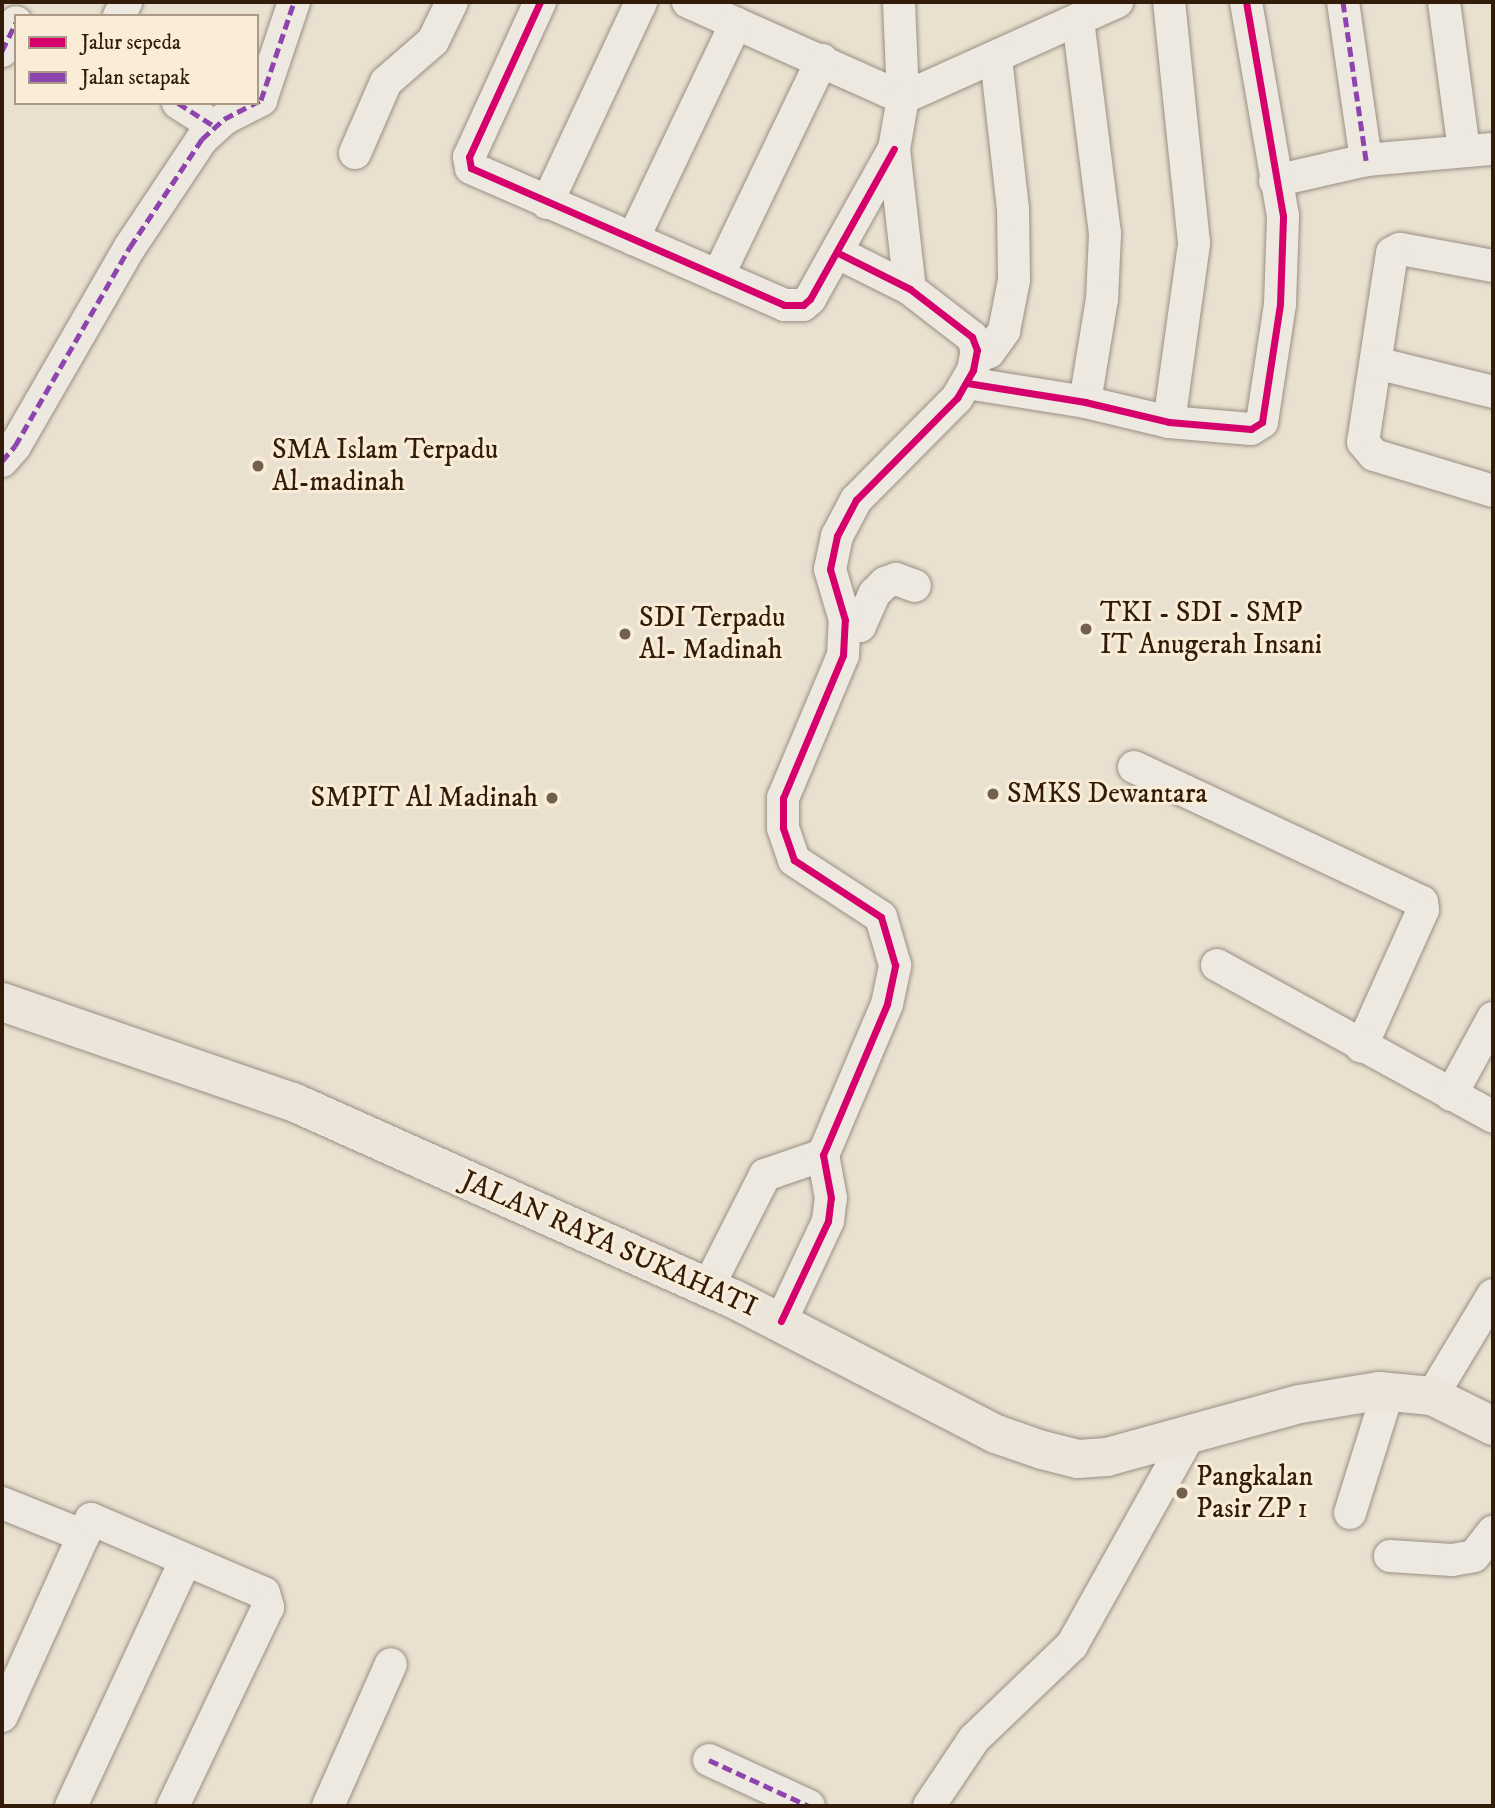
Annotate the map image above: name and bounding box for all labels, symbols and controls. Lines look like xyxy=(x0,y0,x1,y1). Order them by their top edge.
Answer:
legend xyxy=(14,14,259,105)
text: Jalur sepeda xyxy=(81,30,181,56)
text: Jalan setapak xyxy=(81,65,190,91)
place label: SMA Islam Terpadu Al-madinah xyxy=(272,433,498,499)
marker: SMA Islam Terpadu Al-madinah xyxy=(250,458,266,474)
place label: TKI - SDI - SMP IT Anugerah Insani xyxy=(1100,596,1322,662)
place label: SDI Terpadu Al- Madinah xyxy=(639,601,786,667)
marker: TKI - SDI - SMP IT Anugerah Insani xyxy=(1078,621,1094,637)
marker: SDI Terpadu Al- Madinah xyxy=(617,626,633,642)
place label: SMKS Dewantara xyxy=(1007,777,1207,811)
place label: SMPIT Al Madinah xyxy=(311,781,538,815)
marker: SMKS Dewantara xyxy=(985,786,1001,802)
marker: SMPIT Al Madinah xyxy=(544,790,560,806)
street label: JALAN RAYA SUKAHATI xyxy=(456,1164,762,1324)
place label: Pangkalan Pasir ZP 1 xyxy=(1196,1460,1313,1526)
marker: Pangkalan Pasir ZP 1 xyxy=(1174,1485,1190,1501)

